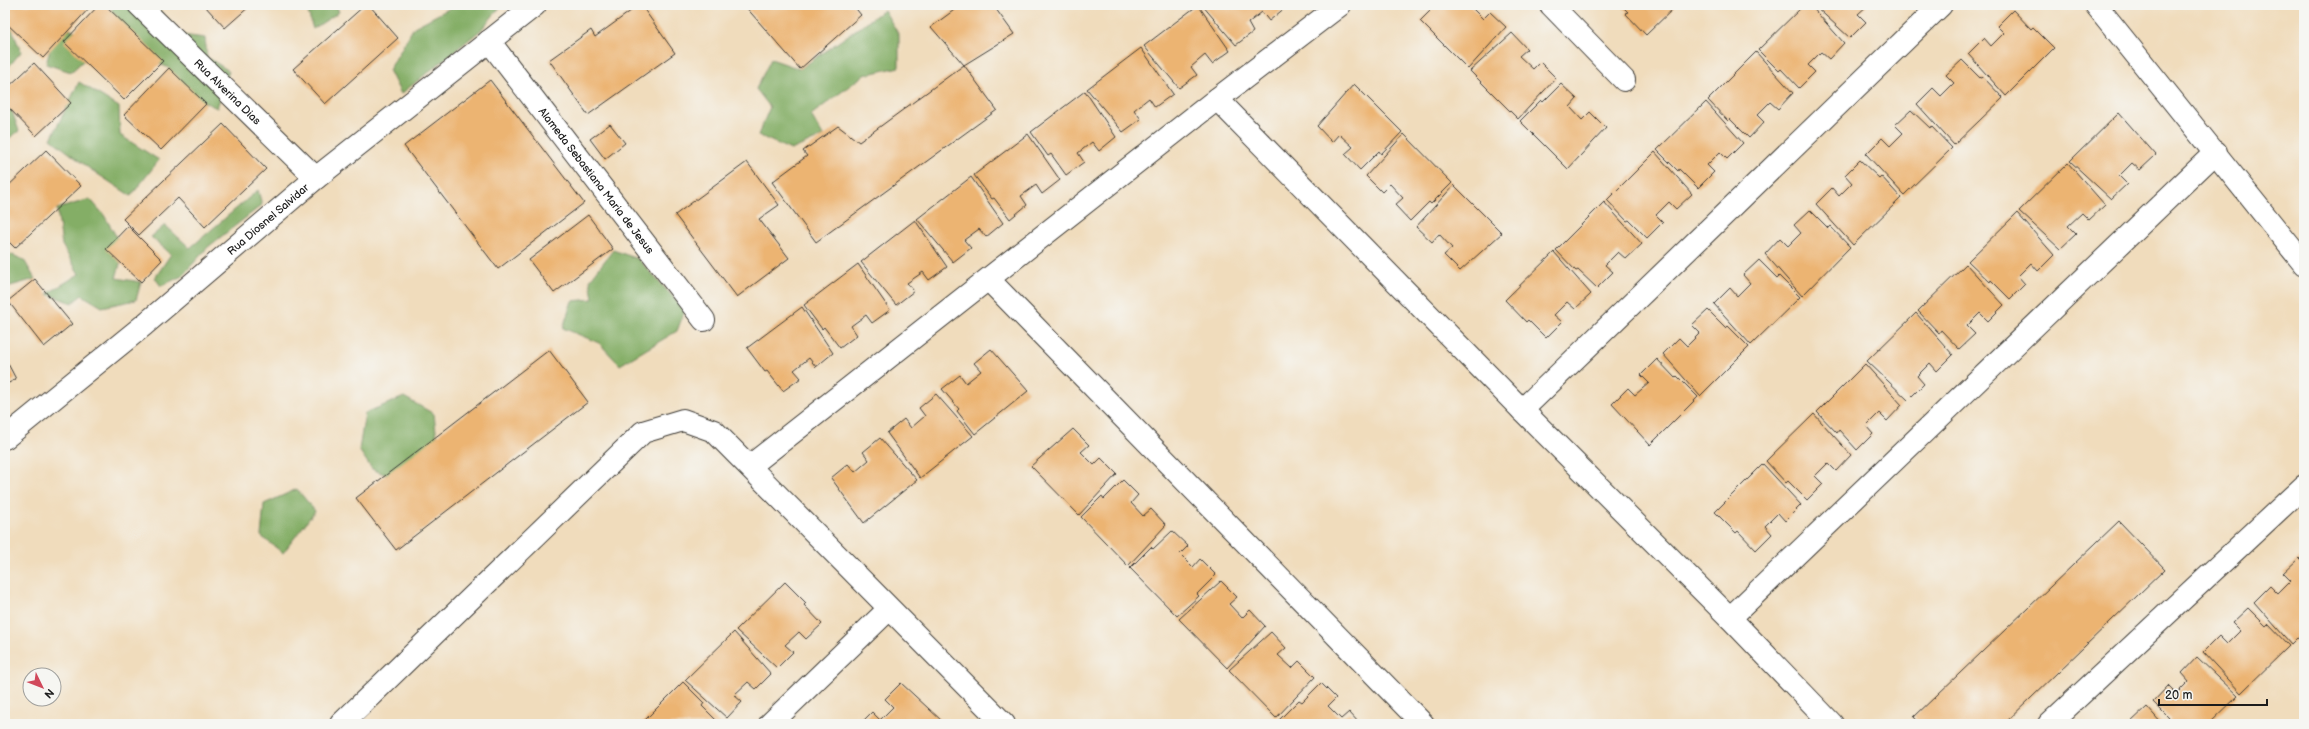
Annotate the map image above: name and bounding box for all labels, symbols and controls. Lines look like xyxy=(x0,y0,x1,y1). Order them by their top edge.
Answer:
street label: Rua Alverina Dias xyxy=(192,56,264,128)
street label: Alameda Sebastiana Maria de Jesus xyxy=(536,105,657,256)
street label: Rua Diosnel Salvidar xyxy=(224,180,312,258)
north arrow xyxy=(22,667,62,707)
scale bar xyxy=(2159,681,2267,707)
text: N xyxy=(41,686,57,701)
text: 20 m xyxy=(2165,688,2192,703)

